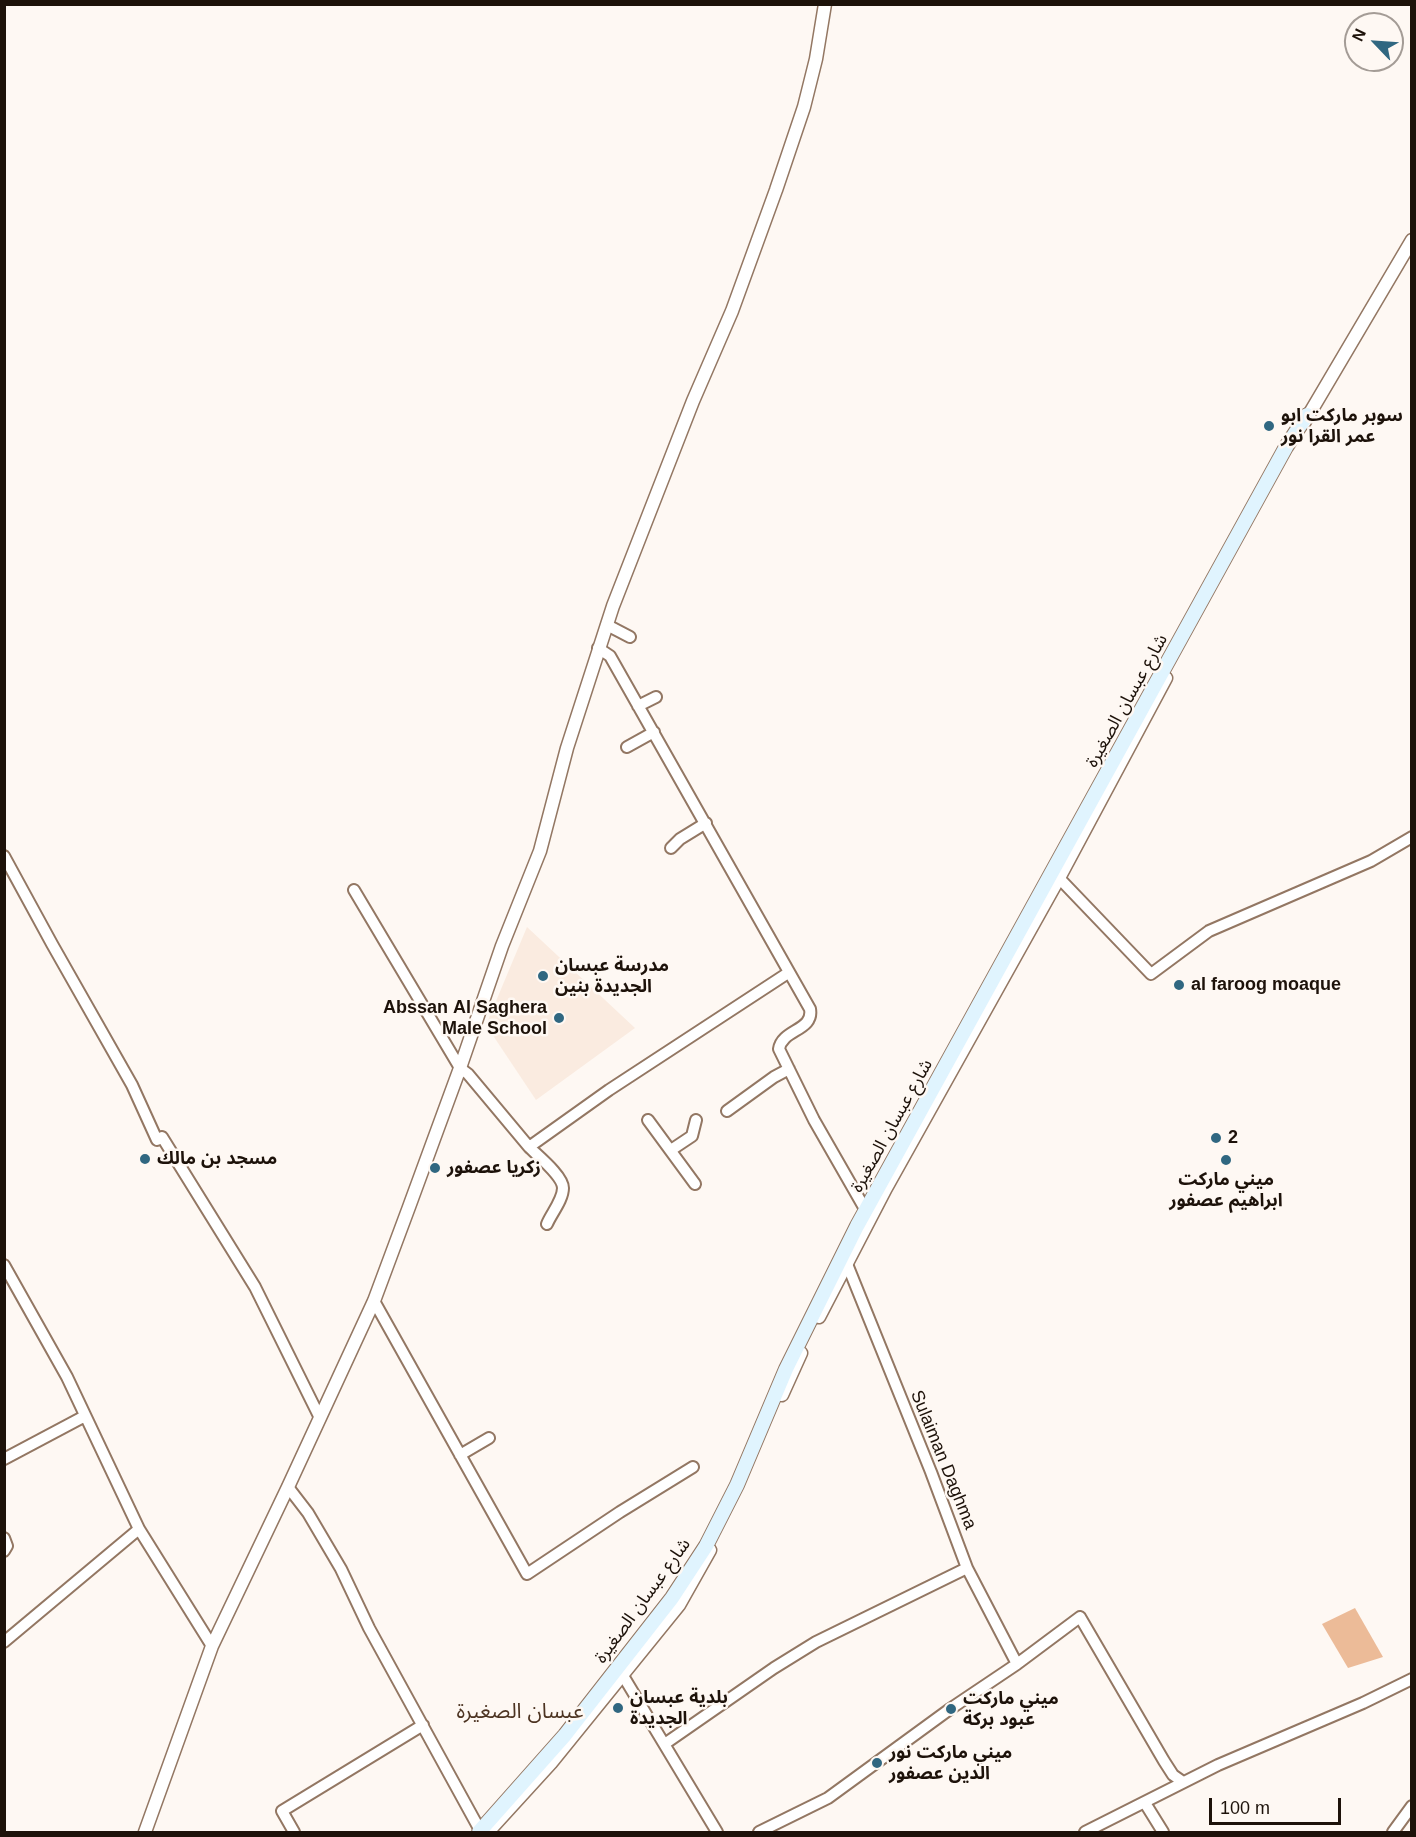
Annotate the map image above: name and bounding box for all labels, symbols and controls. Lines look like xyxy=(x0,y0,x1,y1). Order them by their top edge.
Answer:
north arrow xyxy=(1344,12,1404,72)
text: N xyxy=(1349,26,1369,44)
place label: سوبر ماركت ابو عمر القرا نور xyxy=(1281,405,1403,448)
marker: سوبر ماركت ابو عمر القرا نور xyxy=(1262,419,1276,433)
street label: شارع عبسان الصغيرة xyxy=(1081,631,1173,771)
place label: مدرسة عبسان الجديدة بنين xyxy=(555,955,669,998)
marker: مدرسة عبسان الجديدة بنين xyxy=(536,969,550,983)
place label: al faroog moaque xyxy=(1191,974,1341,996)
marker: al faroog moaque xyxy=(1172,978,1186,992)
place label: Abssan Al Saghera Male School xyxy=(383,997,547,1040)
marker: Abssan Al Saghera Male School xyxy=(552,1011,566,1025)
street label: شارع عبسان الصغيرة xyxy=(846,1056,938,1196)
place label: 2 xyxy=(1228,1127,1238,1149)
marker: 2 xyxy=(1209,1131,1223,1145)
place label: مسجد بن مالك xyxy=(157,1148,277,1170)
marker: مسجد بن مالك xyxy=(138,1152,152,1166)
marker: ميني ماركت ابراهيم عصفور xyxy=(1219,1153,1233,1167)
place label: زكريا عصفور xyxy=(447,1157,541,1179)
marker: زكريا عصفور xyxy=(428,1161,442,1175)
place label: ميني ماركت ابراهيم عصفور xyxy=(1169,1169,1283,1212)
street label: Sulaiman Daghma xyxy=(905,1387,981,1533)
street label: شارع عبسان الصغيرة xyxy=(590,1534,696,1668)
place label: بلدية عبسان الجديدة xyxy=(630,1687,728,1730)
place label: ميني ماركت عبود بركة xyxy=(963,1688,1059,1730)
district label: عبسان الصغيرة xyxy=(456,1699,584,1725)
marker: بلدية عبسان الجديدة xyxy=(611,1701,625,1715)
marker: ميني ماركت عبود بركة xyxy=(944,1702,958,1716)
place label: ميني ماركت نور الدين عصفور xyxy=(889,1742,1012,1784)
marker: ميني ماركت نور الدين عصفور xyxy=(870,1756,884,1770)
scale bar xyxy=(1212,1786,1344,1824)
text: 100 m xyxy=(1220,1798,1270,1818)

